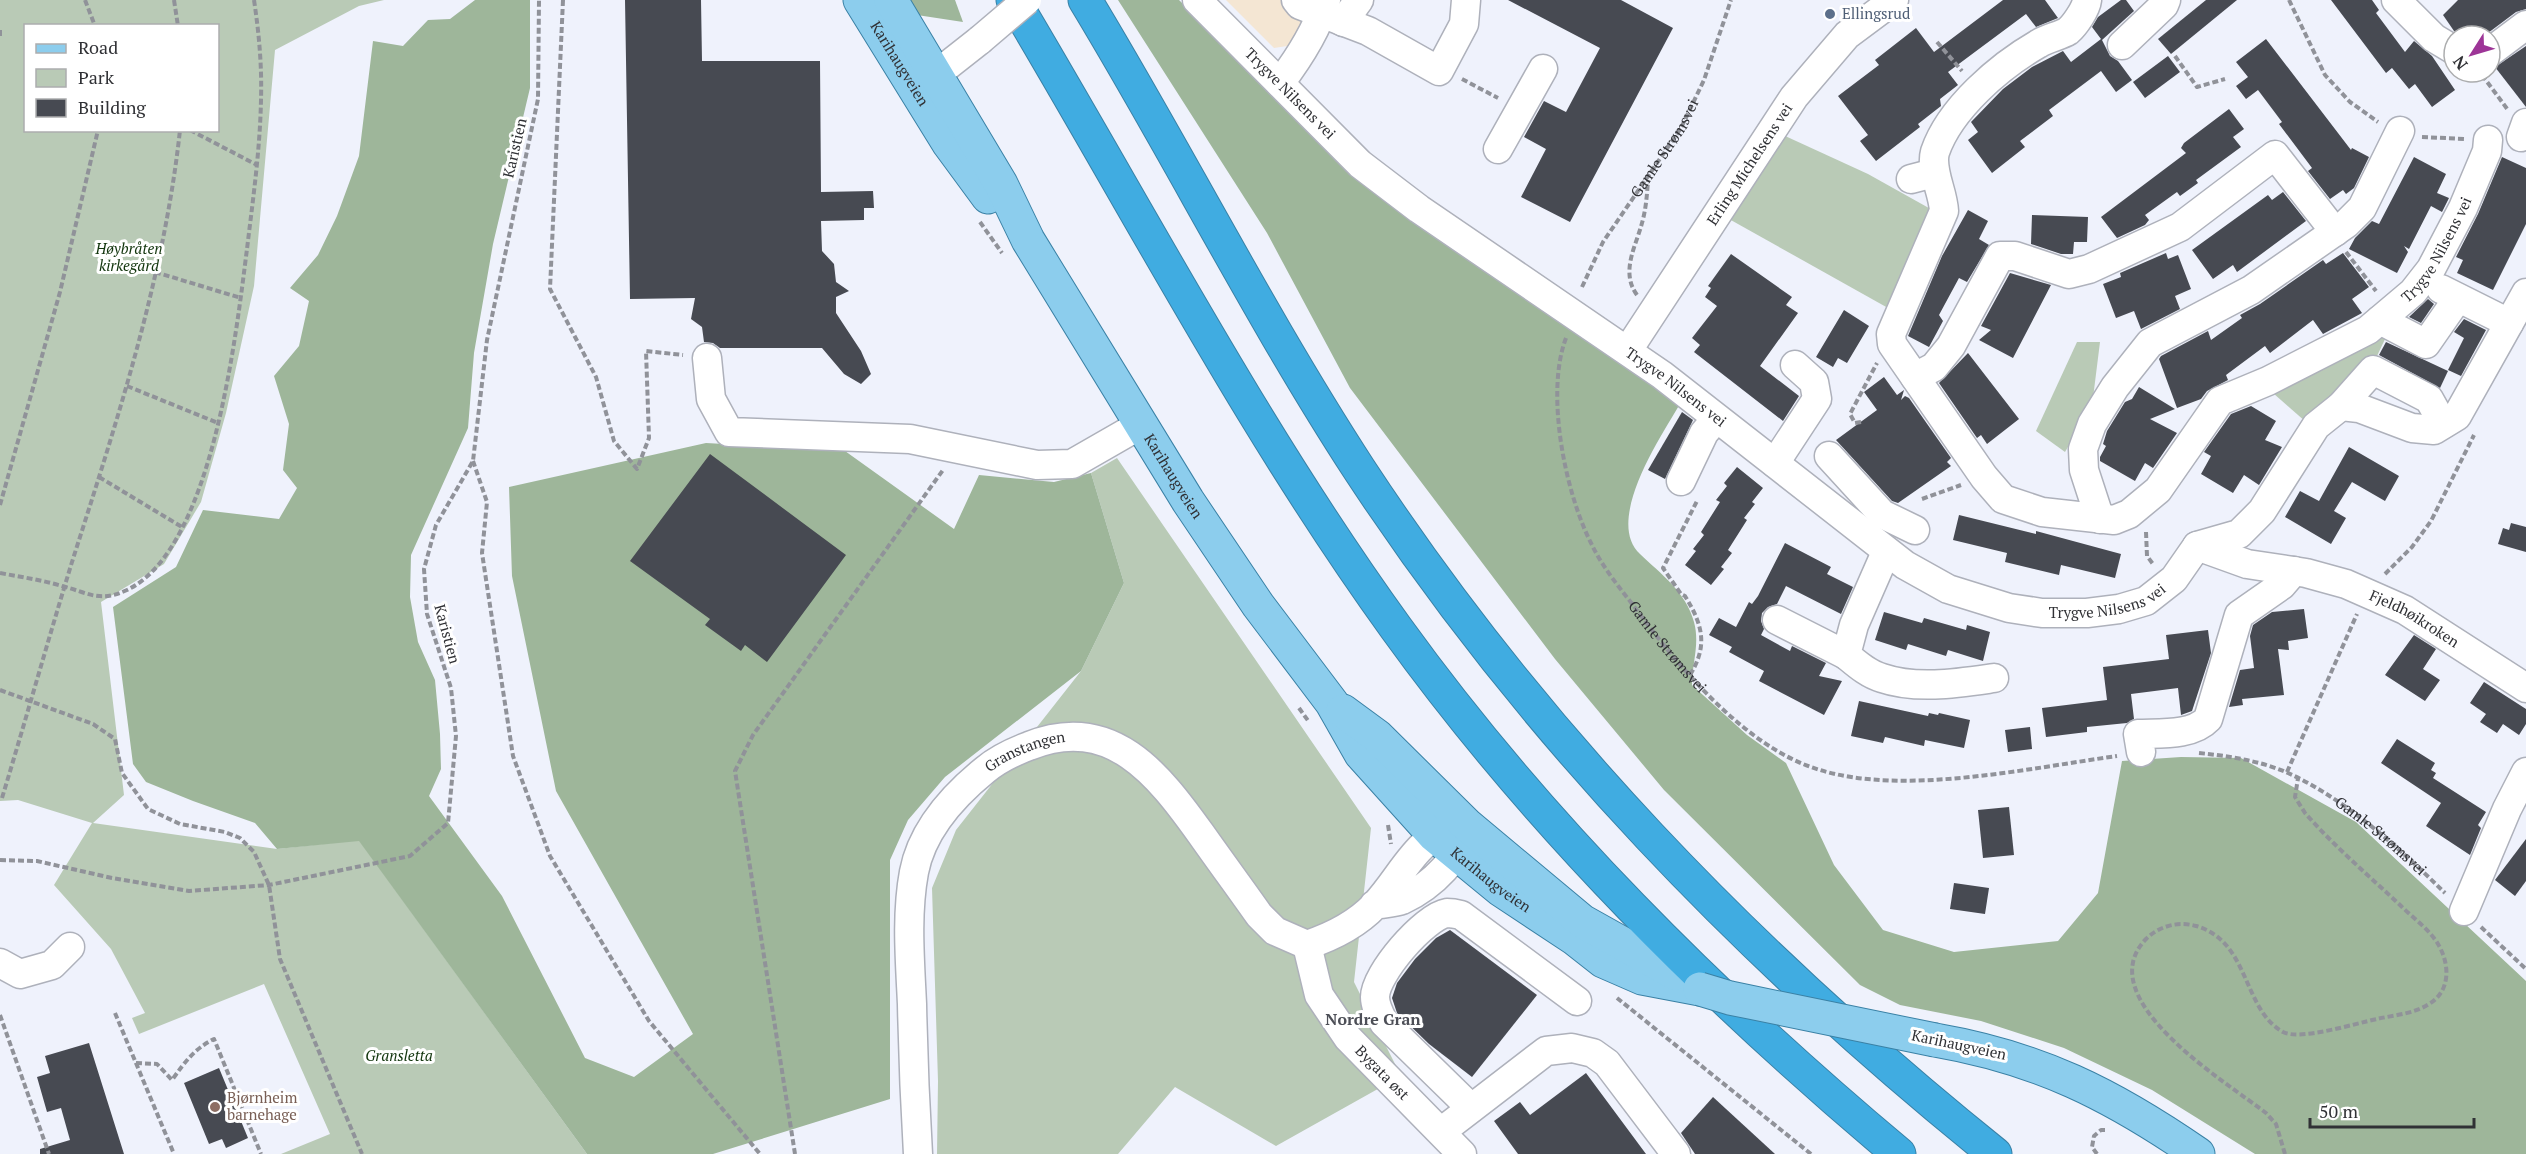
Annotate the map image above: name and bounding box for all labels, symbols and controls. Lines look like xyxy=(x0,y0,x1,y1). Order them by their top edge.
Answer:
place label: Ellingsrud xyxy=(1842,3,1910,23)
marker: Ellingsrud xyxy=(1823,7,1837,21)
street label: Karihaugveien xyxy=(866,17,934,110)
legend xyxy=(24,24,219,132)
north arrow xyxy=(2442,24,2502,84)
text: Road xyxy=(78,35,118,59)
street label: Trygve Nilsens vei xyxy=(1241,43,1341,143)
text: N xyxy=(2448,52,2472,74)
text: Park xyxy=(78,65,115,89)
text: Building xyxy=(78,95,146,119)
street label: Gamle Strømsvei xyxy=(1625,95,1702,201)
street label: Erling Michelsens vei xyxy=(1702,99,1796,229)
street label: Karistien xyxy=(497,116,531,180)
street label: Trygve Nilsens vei xyxy=(2397,194,2476,307)
park label: Høybråten kirkegård xyxy=(94,238,163,275)
street label: Trygve Nilsens vei xyxy=(1622,342,1731,431)
street label: Karihaugveien xyxy=(1140,430,1208,522)
street label: Trygve Nilsens vei xyxy=(2049,578,2169,622)
street label: Fjeldhøikroken xyxy=(2367,585,2463,651)
street label: Gamle Strømsvei xyxy=(1624,596,1711,696)
street label: Karistien xyxy=(430,602,465,666)
street label: Granstangen xyxy=(980,726,1066,776)
street label: Gamle Strømsvei xyxy=(2331,791,2431,879)
street label: Karihaugveien xyxy=(1447,842,1535,916)
district label: Nordre Gran xyxy=(1325,1008,1421,1030)
street label: Karihaugveien xyxy=(1910,1024,2008,1064)
street label: Bygata øst xyxy=(1351,1040,1415,1104)
park label: Gransletta xyxy=(365,1045,433,1065)
place label: Bjørnheim barnehage xyxy=(227,1087,297,1124)
scale bar xyxy=(2310,1091,2474,1129)
text: 50 m xyxy=(2319,1099,2359,1123)
marker: Bjørnheim barnehage xyxy=(208,1100,222,1114)

